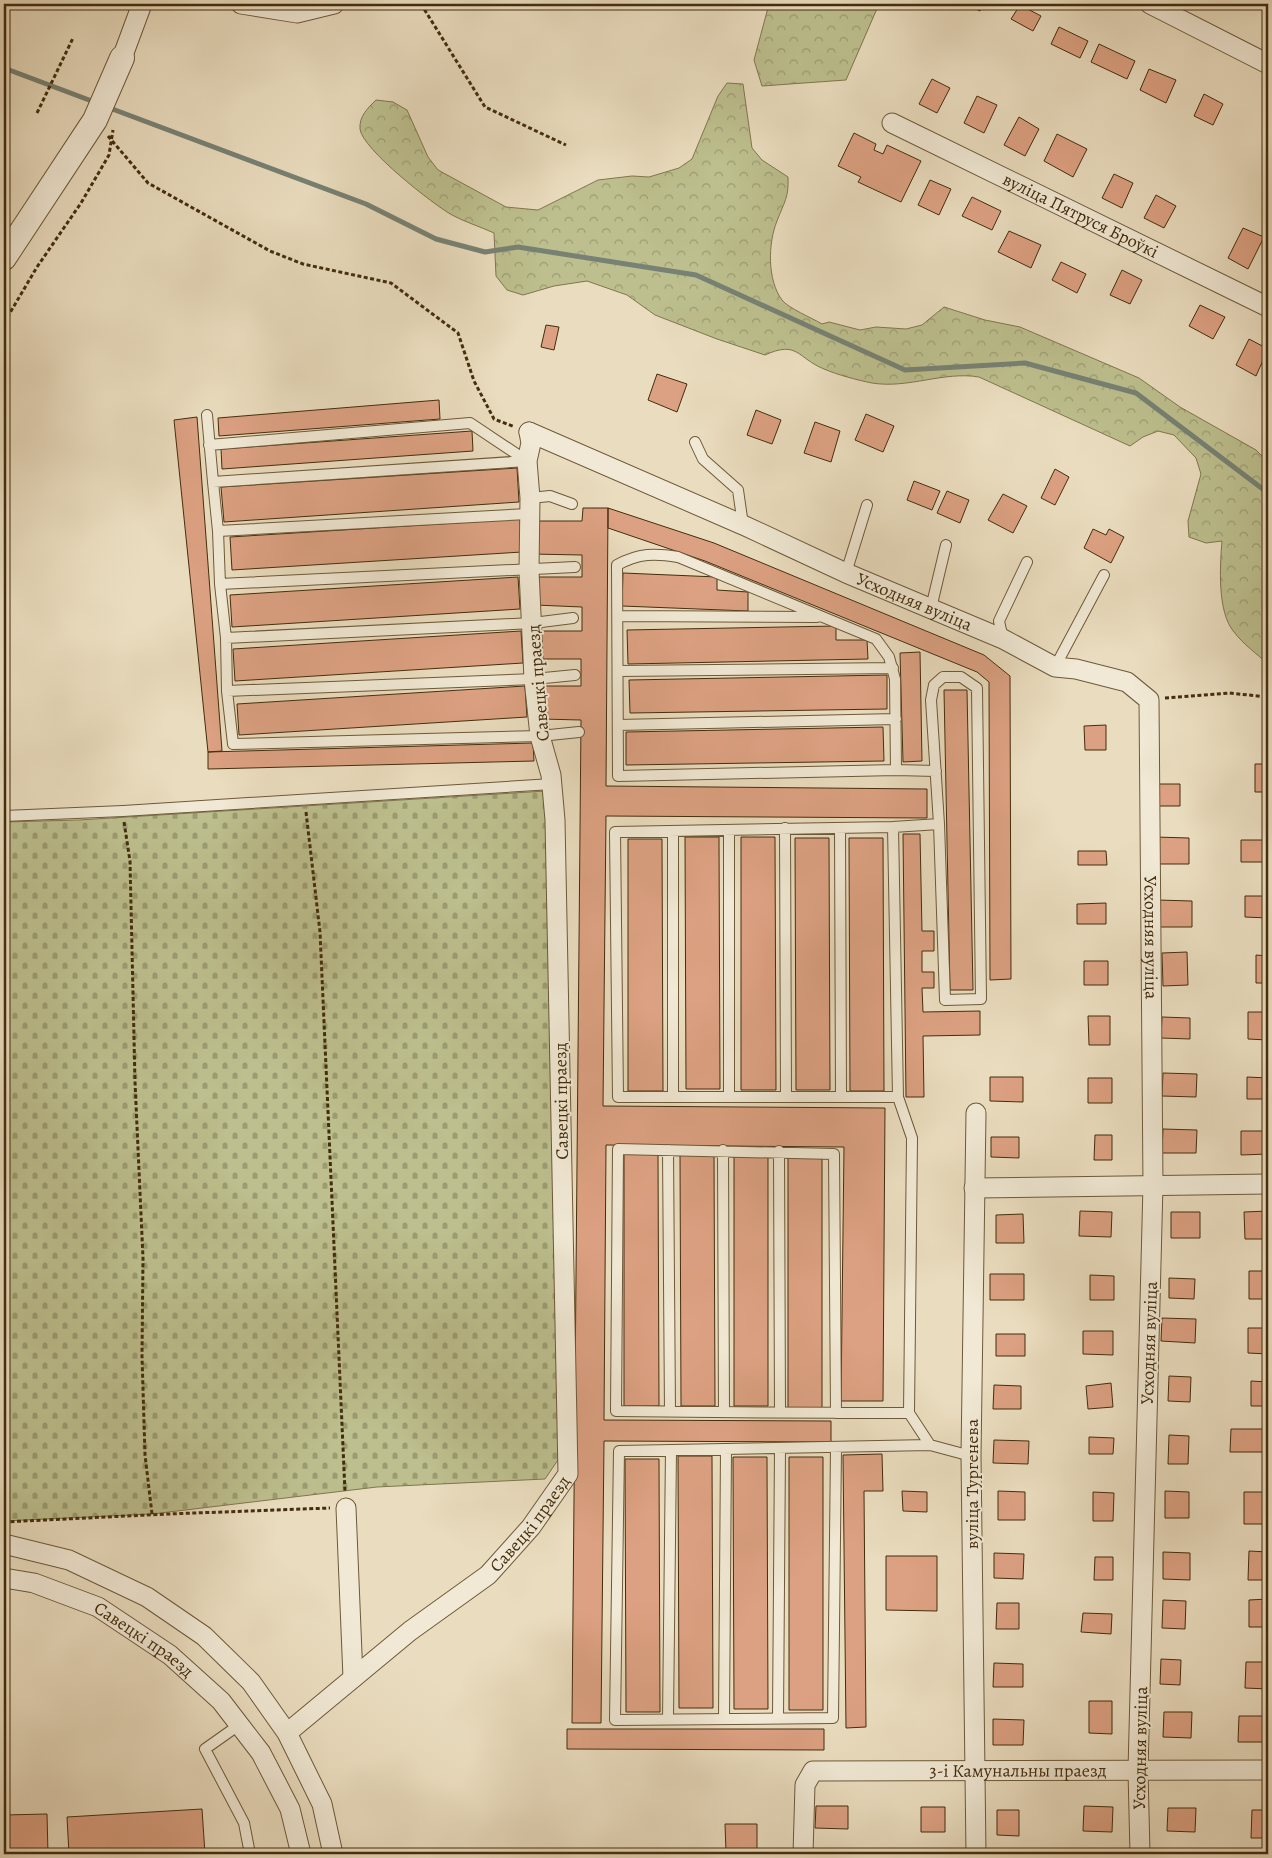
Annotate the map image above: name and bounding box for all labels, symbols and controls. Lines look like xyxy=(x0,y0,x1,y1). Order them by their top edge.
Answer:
street label: вуліца Пятруся Броўкі xyxy=(999,167,1162,264)
street label: Усходняя вуліца xyxy=(853,567,976,637)
street label: Савецкі праезд xyxy=(521,623,555,742)
street label: Усходняя вуліца xyxy=(1138,876,1163,1000)
street label: Савецкі праезд xyxy=(548,1042,574,1160)
street label: Усходняя вуліца xyxy=(1135,1280,1163,1405)
street label: вуліца Тургенева xyxy=(960,1418,984,1549)
street label: Савецкі праезд xyxy=(484,1471,575,1577)
street label: Савецкі праезд xyxy=(89,1596,199,1683)
street label: Усходняя вуліца xyxy=(1127,1685,1153,1810)
street label: 3-і Камунальны праезд xyxy=(929,1758,1107,1783)

